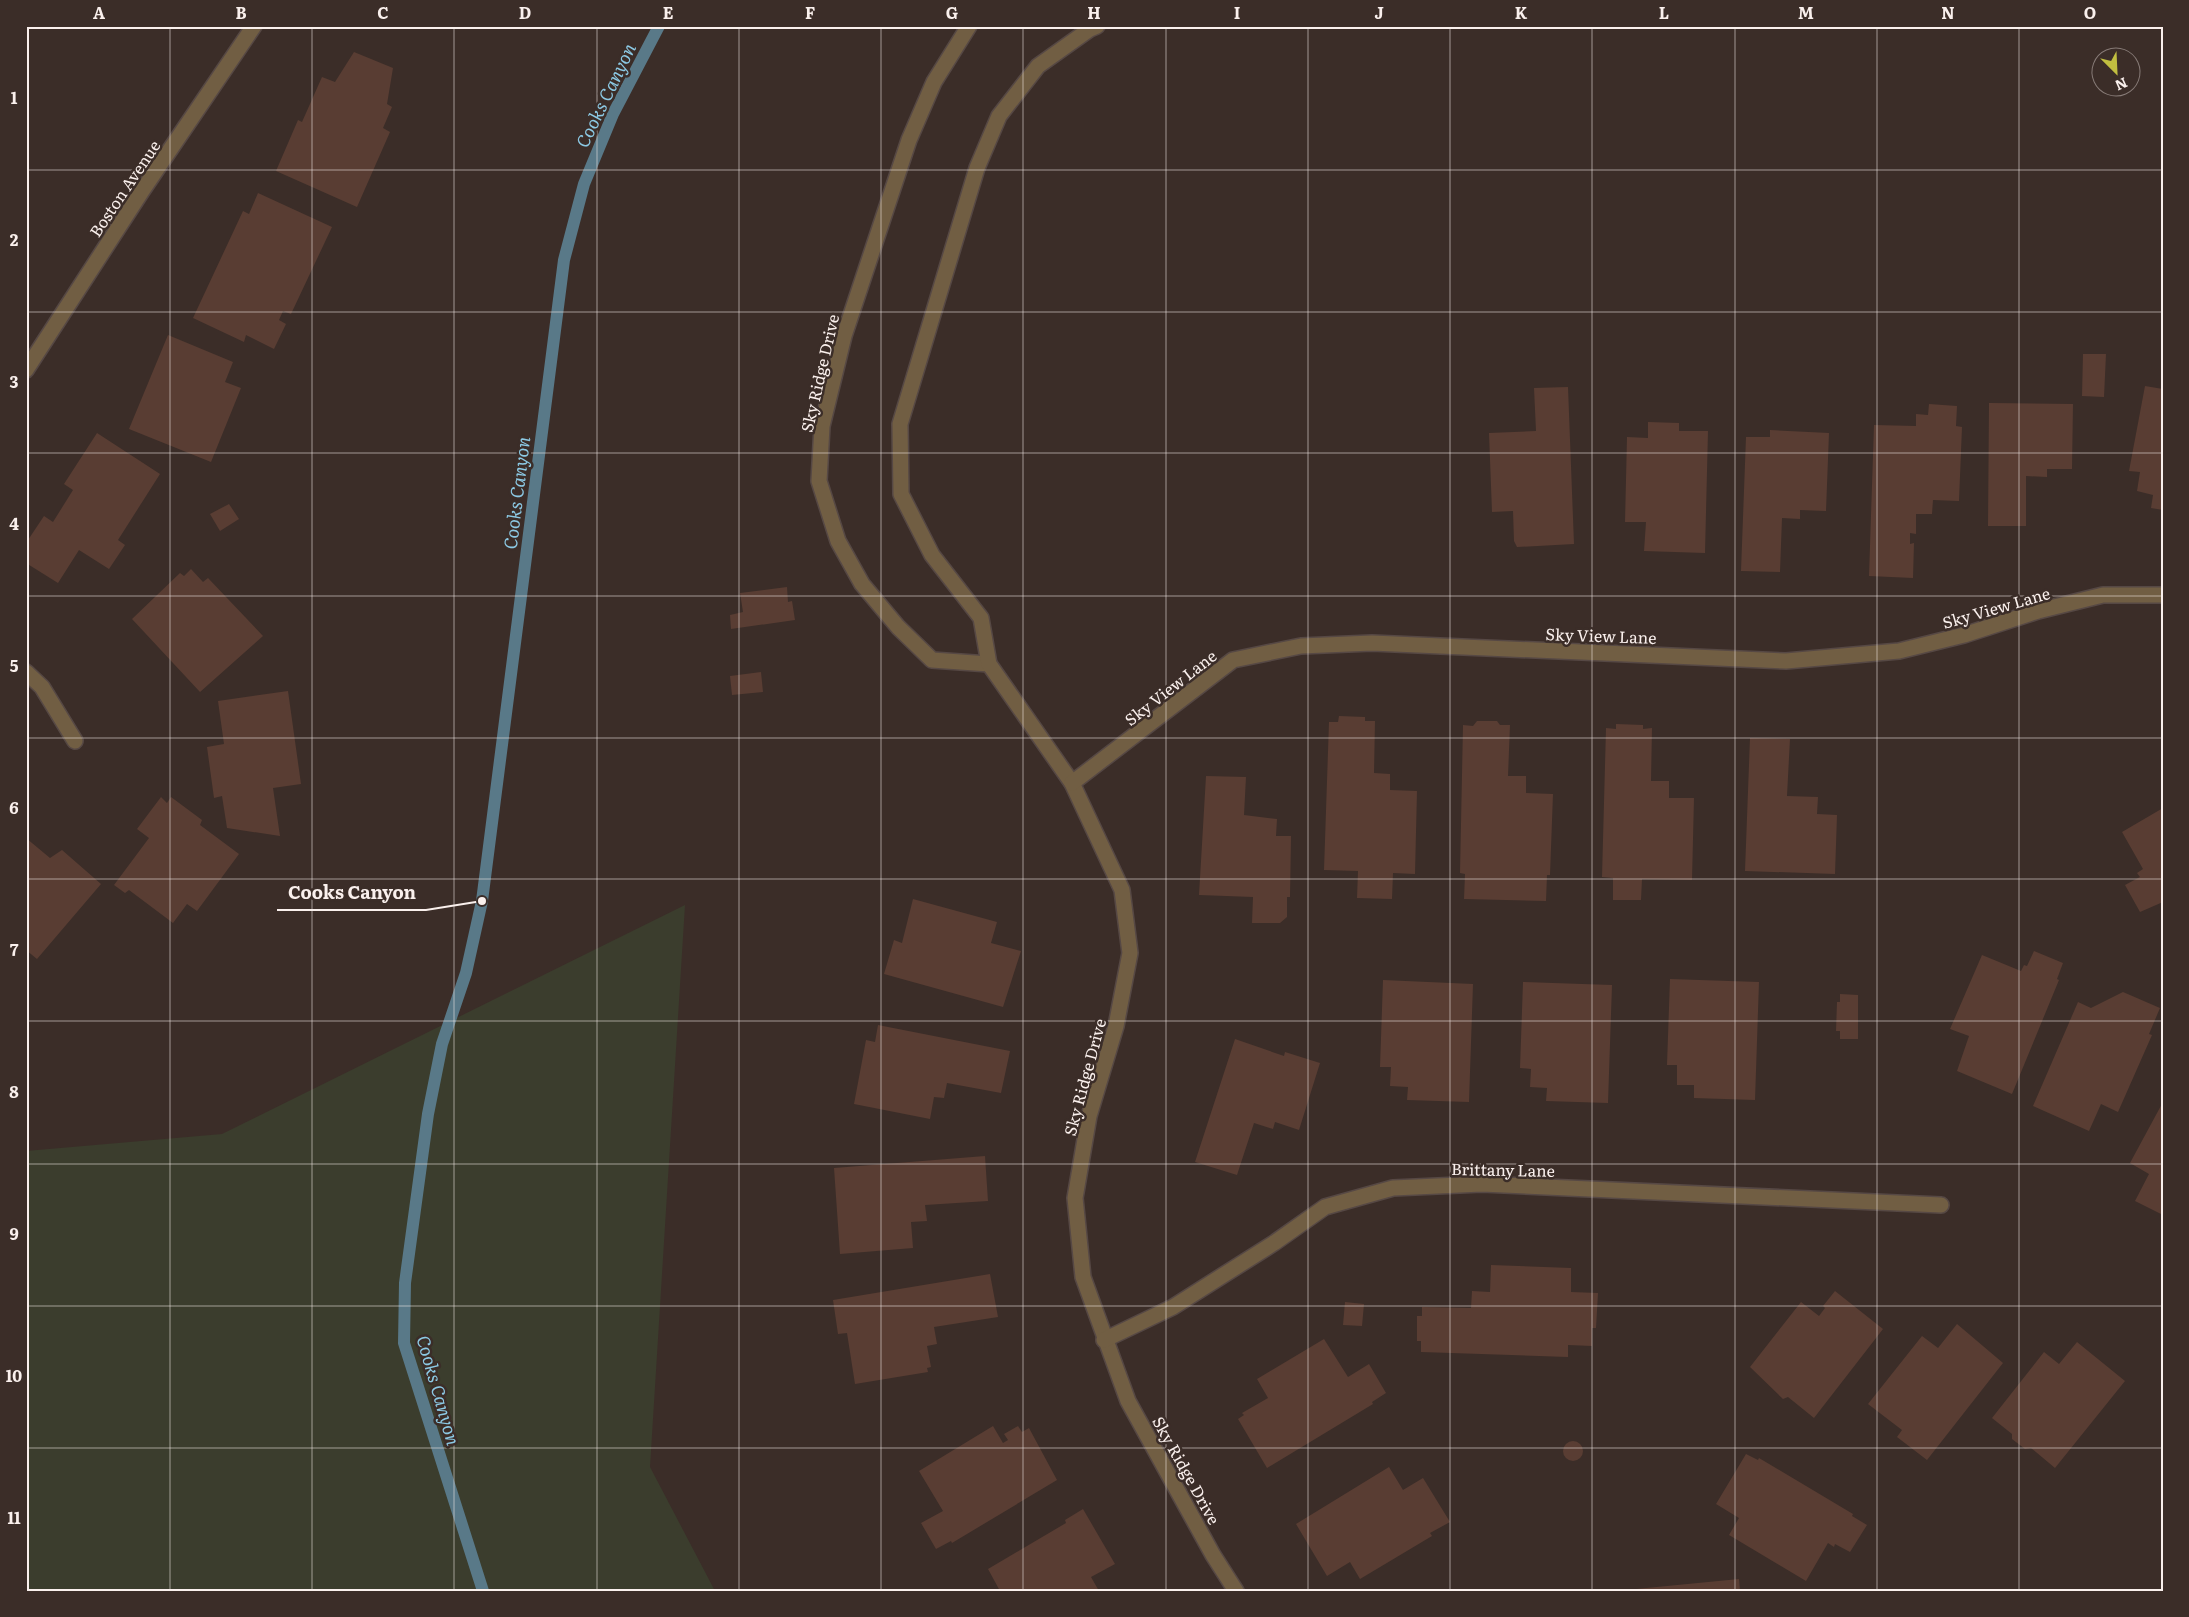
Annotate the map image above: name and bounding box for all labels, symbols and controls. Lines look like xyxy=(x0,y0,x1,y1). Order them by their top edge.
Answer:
text: A xyxy=(93,0,105,24)
text: B xyxy=(235,0,247,24)
text: C xyxy=(377,0,389,24)
text: D xyxy=(519,0,531,24)
text: E xyxy=(663,0,674,24)
text: F xyxy=(805,0,815,24)
text: G xyxy=(946,0,958,24)
text: H xyxy=(1087,0,1101,24)
text: I xyxy=(1234,0,1240,24)
text: J xyxy=(1374,0,1384,24)
text: K xyxy=(1515,0,1528,24)
text: L xyxy=(1659,0,1669,24)
text: M xyxy=(1798,0,1814,24)
text: N xyxy=(1941,0,1955,24)
text: O xyxy=(2084,0,2096,24)
water label: Cooks Canyon xyxy=(568,38,642,152)
north arrow xyxy=(2092,48,2142,98)
text: N xyxy=(2112,73,2131,96)
text: 1 xyxy=(11,85,18,109)
street label: Boston Avenue xyxy=(83,135,165,241)
text: 2 xyxy=(10,227,19,251)
street label: Sky Ridge Drive xyxy=(794,312,844,434)
text: 3 xyxy=(10,369,19,393)
water label: Cooks Canyon xyxy=(496,435,536,551)
text: 4 xyxy=(9,511,19,535)
street label: Sky View Lane xyxy=(1939,580,2053,634)
street label: Sky View Lane xyxy=(1545,621,1657,649)
street label: Sky View Lane xyxy=(1119,643,1221,731)
text: 5 xyxy=(10,653,19,677)
text: 6 xyxy=(9,795,19,819)
callout: Cooks Canyon xyxy=(277,877,426,910)
text: Cooks Canyon xyxy=(288,878,417,905)
text: 7 xyxy=(10,937,19,961)
street label: Sky Ridge Drive xyxy=(1057,1016,1111,1138)
text: 8 xyxy=(9,1079,19,1103)
street label: Brittany Lane xyxy=(1451,1156,1555,1182)
text: 9 xyxy=(9,1221,19,1245)
water label: Cooks Canyon xyxy=(410,1332,468,1448)
text: 10 xyxy=(6,1363,22,1387)
street label: Sky Ridge Drive xyxy=(1147,1411,1227,1529)
text: 11 xyxy=(7,1505,21,1529)

